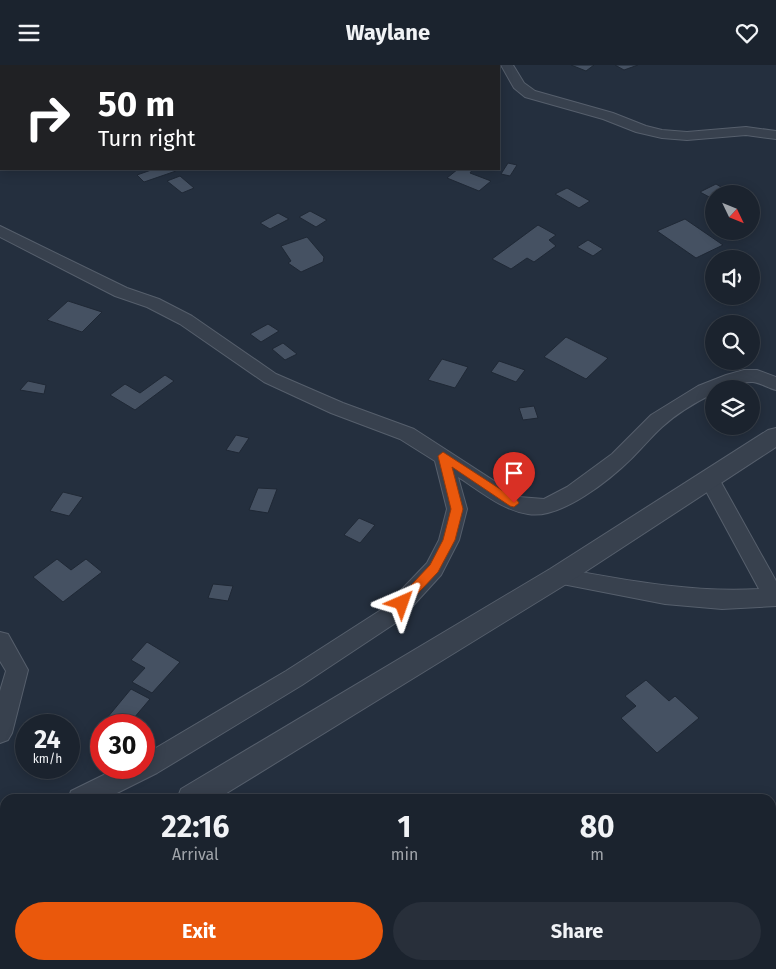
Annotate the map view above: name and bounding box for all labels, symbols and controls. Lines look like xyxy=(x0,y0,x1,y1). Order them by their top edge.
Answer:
icon: menu xyxy=(15,19,43,47)
text: Waylane xyxy=(346,19,430,46)
icon: heart xyxy=(733,19,761,47)
text: 50 m xyxy=(98,83,175,125)
icon: right xyxy=(15,85,80,150)
text: Turn right xyxy=(98,125,195,152)
north arrow xyxy=(705,185,760,240)
map controls xyxy=(705,185,760,435)
button: sound xyxy=(705,250,760,305)
button: search xyxy=(705,315,760,370)
button: layers xyxy=(705,380,760,435)
pin xyxy=(493,452,535,503)
icon: arrive xyxy=(500,459,528,487)
position arrow xyxy=(375,576,427,628)
speed limit sign: 30 xyxy=(90,714,155,779)
text: 24 xyxy=(34,725,61,755)
text: km/h xyxy=(33,752,62,766)
text: 22:16 xyxy=(161,809,229,845)
text: 1 xyxy=(398,809,411,845)
text: 80 xyxy=(580,809,615,845)
text: Arrival xyxy=(172,845,219,864)
text: min xyxy=(391,845,418,864)
text: m xyxy=(590,845,604,864)
button: Exit xyxy=(15,902,383,960)
button: Share xyxy=(393,902,761,960)

